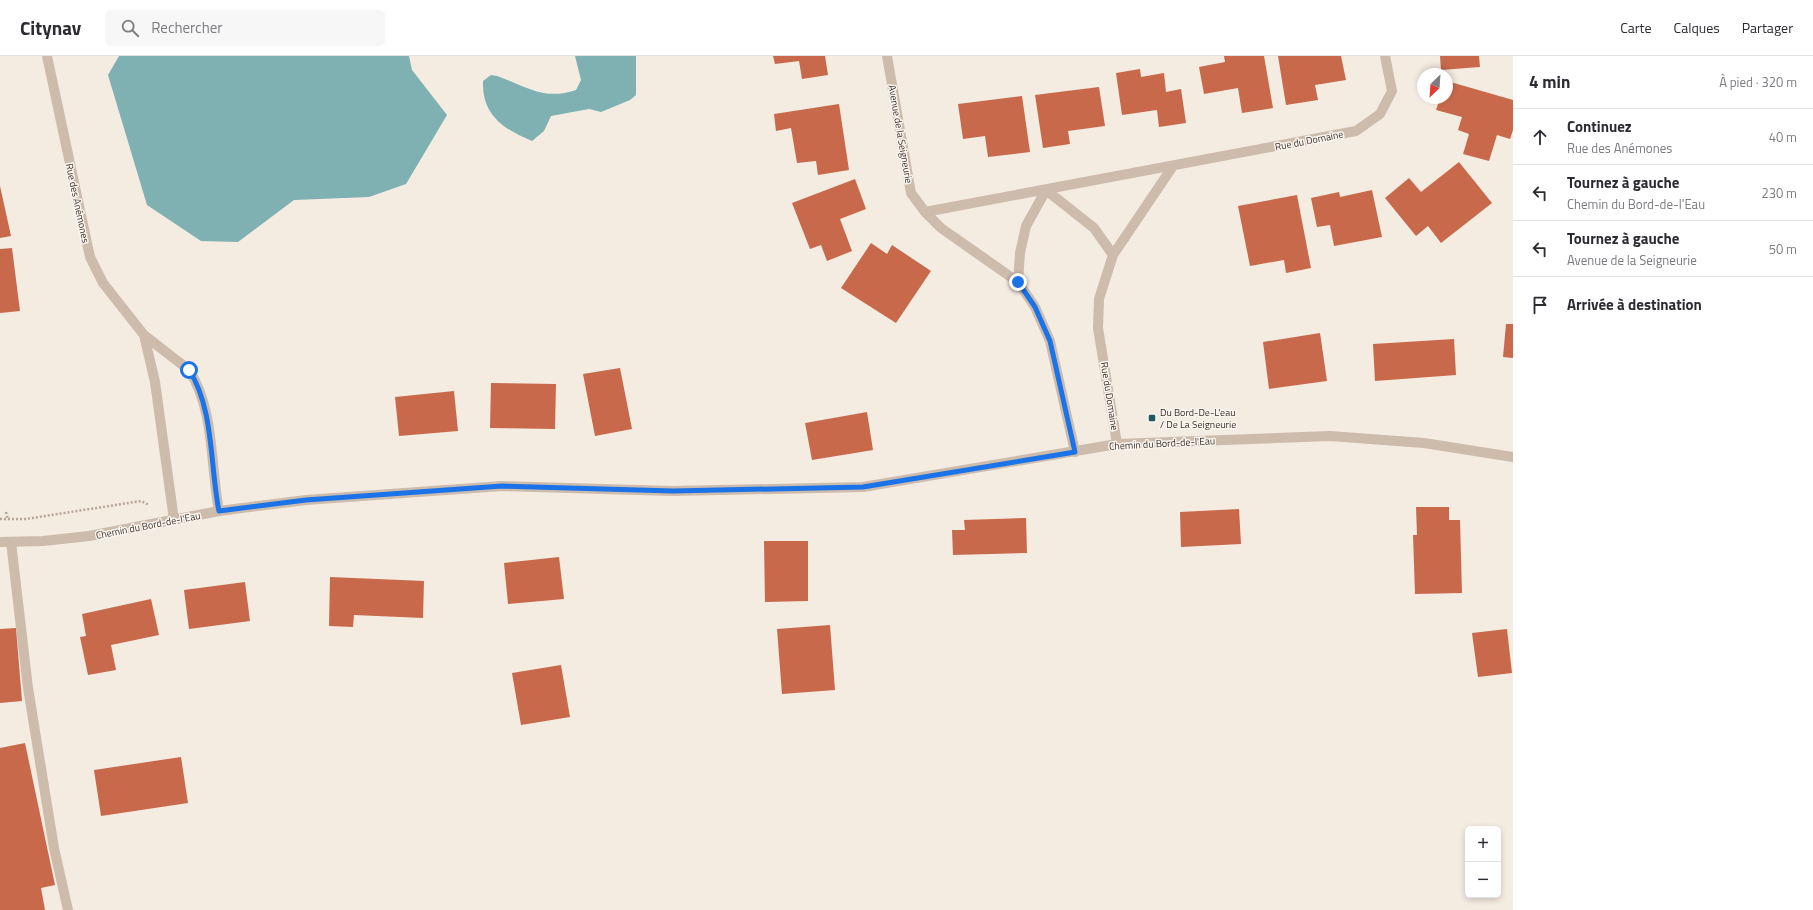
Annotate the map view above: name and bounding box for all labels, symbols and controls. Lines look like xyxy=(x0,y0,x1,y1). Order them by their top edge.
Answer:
search box xyxy=(105,10,385,46)
text: Citynav xyxy=(20,13,81,42)
text: Rechercher xyxy=(151,16,222,39)
icon: search xyxy=(119,17,141,39)
text: Carte xyxy=(1620,17,1652,38)
text: Calques xyxy=(1674,17,1720,38)
text: Partager xyxy=(1742,17,1793,38)
north arrow xyxy=(1417,68,1453,104)
text: 4 min xyxy=(1529,69,1570,95)
text: À pied · 320 m xyxy=(1719,72,1797,92)
street label: Avenue de la Seigneurie xyxy=(884,84,917,185)
text: Continuez xyxy=(1567,115,1632,138)
icon: ahead xyxy=(1529,126,1551,148)
street label: Rue du Domaine xyxy=(1274,127,1344,154)
text: 40 m xyxy=(1769,127,1797,147)
text: Rue des Anémones xyxy=(1567,138,1672,158)
street label: Rue des Anémones xyxy=(62,162,93,245)
text: Tournez à gauche xyxy=(1567,171,1679,194)
icon: left xyxy=(1529,182,1551,204)
text: 230 m xyxy=(1761,183,1797,203)
text: Chemin du Bord-de-l'Eau xyxy=(1567,194,1705,214)
text: Tournez à gauche xyxy=(1567,227,1679,250)
icon: left xyxy=(1529,238,1551,260)
text: 50 m xyxy=(1769,239,1797,259)
text: Avenue de la Seigneurie xyxy=(1567,250,1697,270)
route end xyxy=(1009,273,1027,291)
text: Arrivée à destination xyxy=(1567,293,1702,316)
icon: arrive xyxy=(1529,294,1551,316)
route start xyxy=(180,361,198,379)
street label: Rue du Domaine xyxy=(1097,361,1122,431)
place label: Du Bord-De-L'eau / De La Seigneurie xyxy=(1160,405,1236,432)
marker: Du Bord-De-L'eau / De La Seigneurie xyxy=(1147,413,1157,423)
street label: Chemin du Bord-de-l'Eau xyxy=(1109,433,1215,454)
street label: Chemin du Bord-de-l'Eau xyxy=(95,508,202,543)
map controls xyxy=(1465,826,1501,898)
button: + xyxy=(1465,826,1501,862)
button: − xyxy=(1465,862,1501,898)

